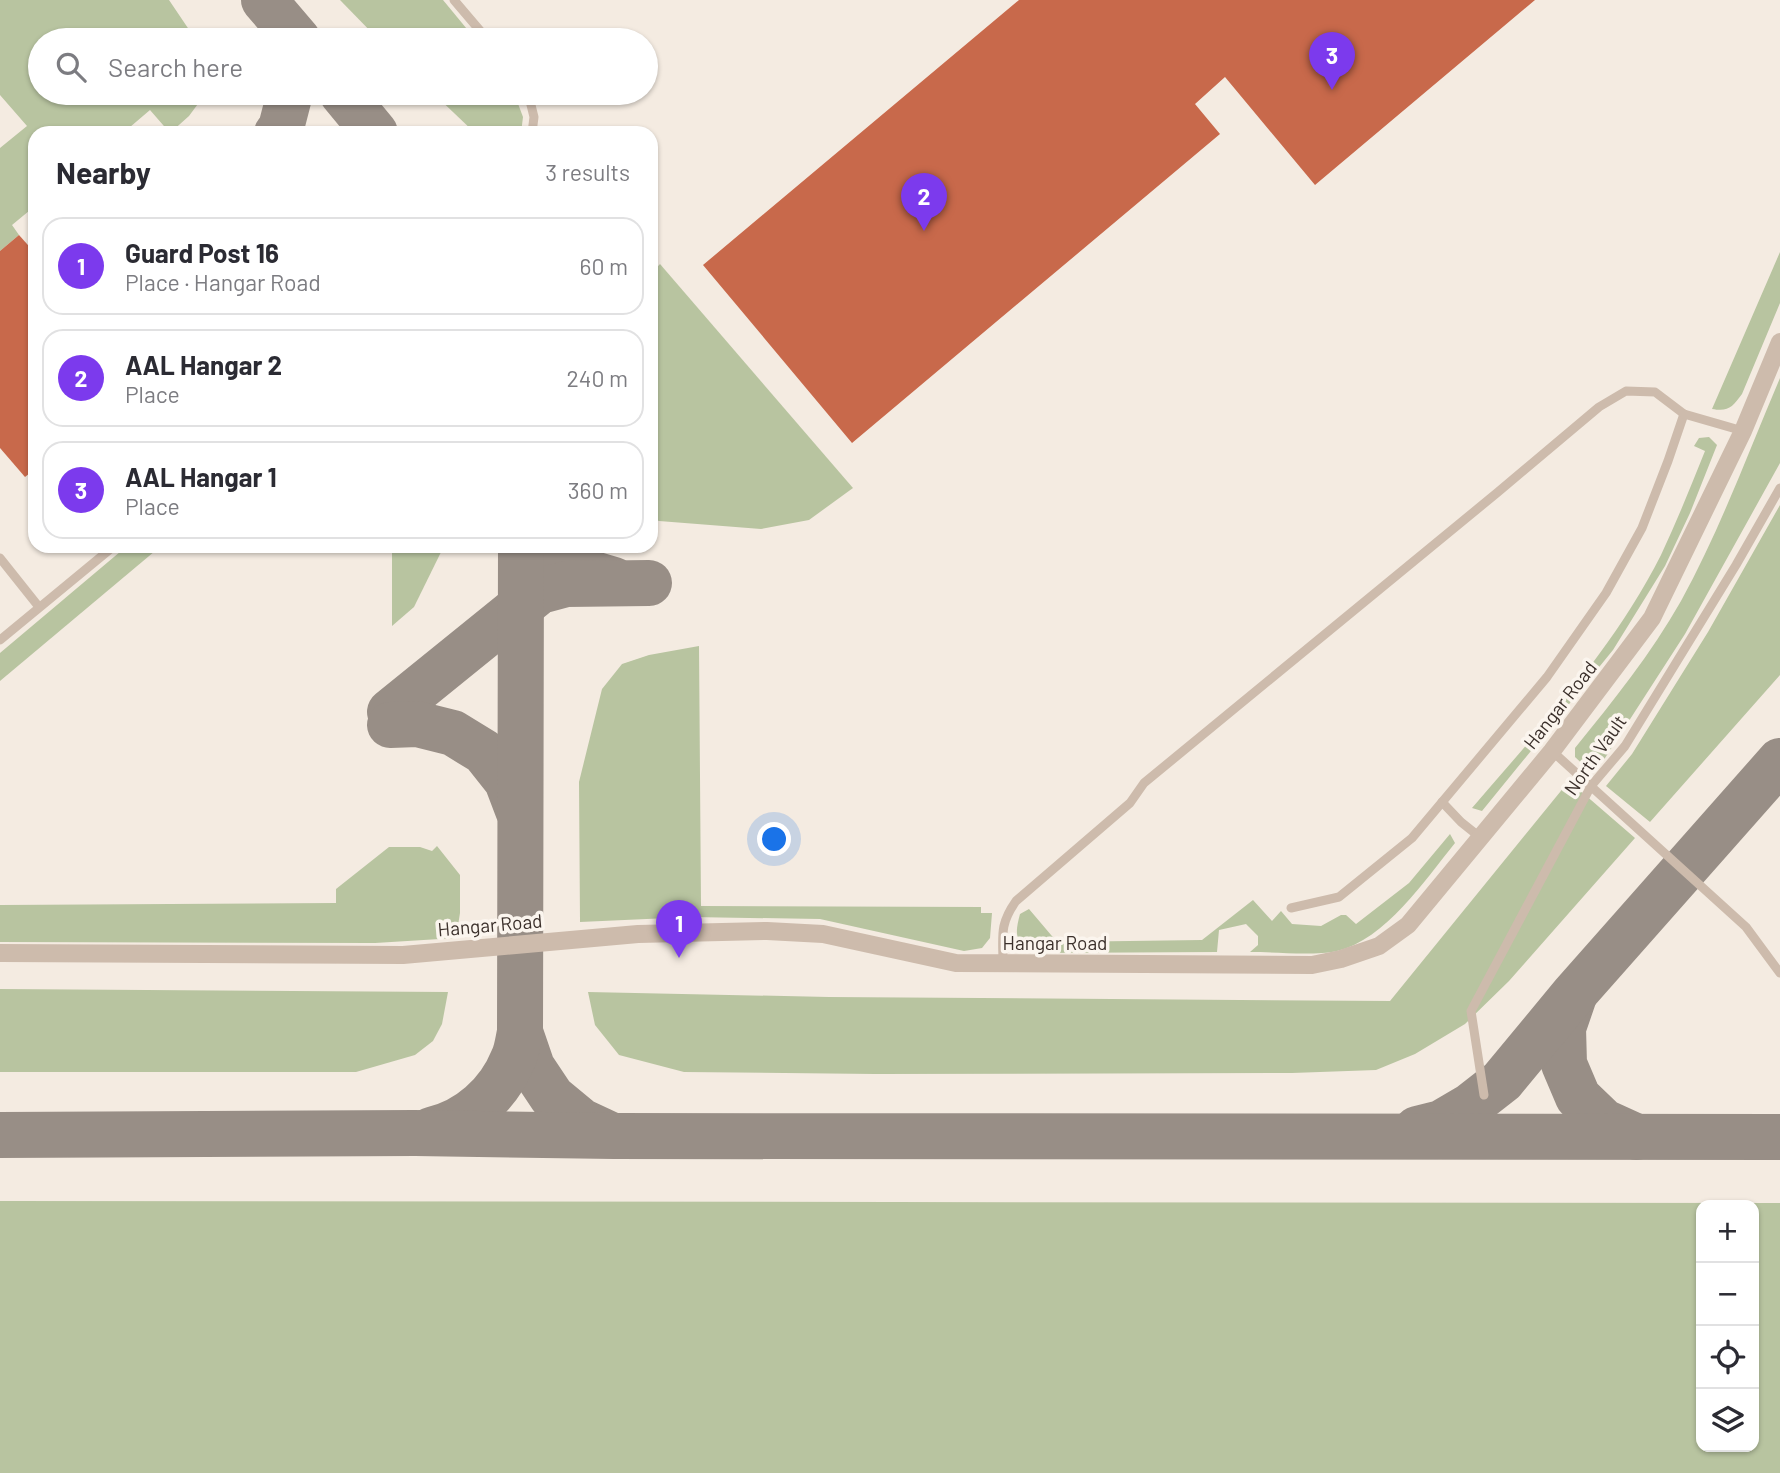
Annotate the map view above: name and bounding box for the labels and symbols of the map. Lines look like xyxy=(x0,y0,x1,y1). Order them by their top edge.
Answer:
pin: 3 xyxy=(1309,32,1355,90)
pin: 2 xyxy=(901,173,947,231)
street label: Hangar Road xyxy=(1518,656,1601,753)
street label: North Vault xyxy=(1559,710,1631,799)
your location xyxy=(757,822,791,856)
pin: 1 xyxy=(656,900,702,958)
street label: Hangar Road xyxy=(437,908,543,941)
street label: Hangar Road xyxy=(1003,931,1107,954)

